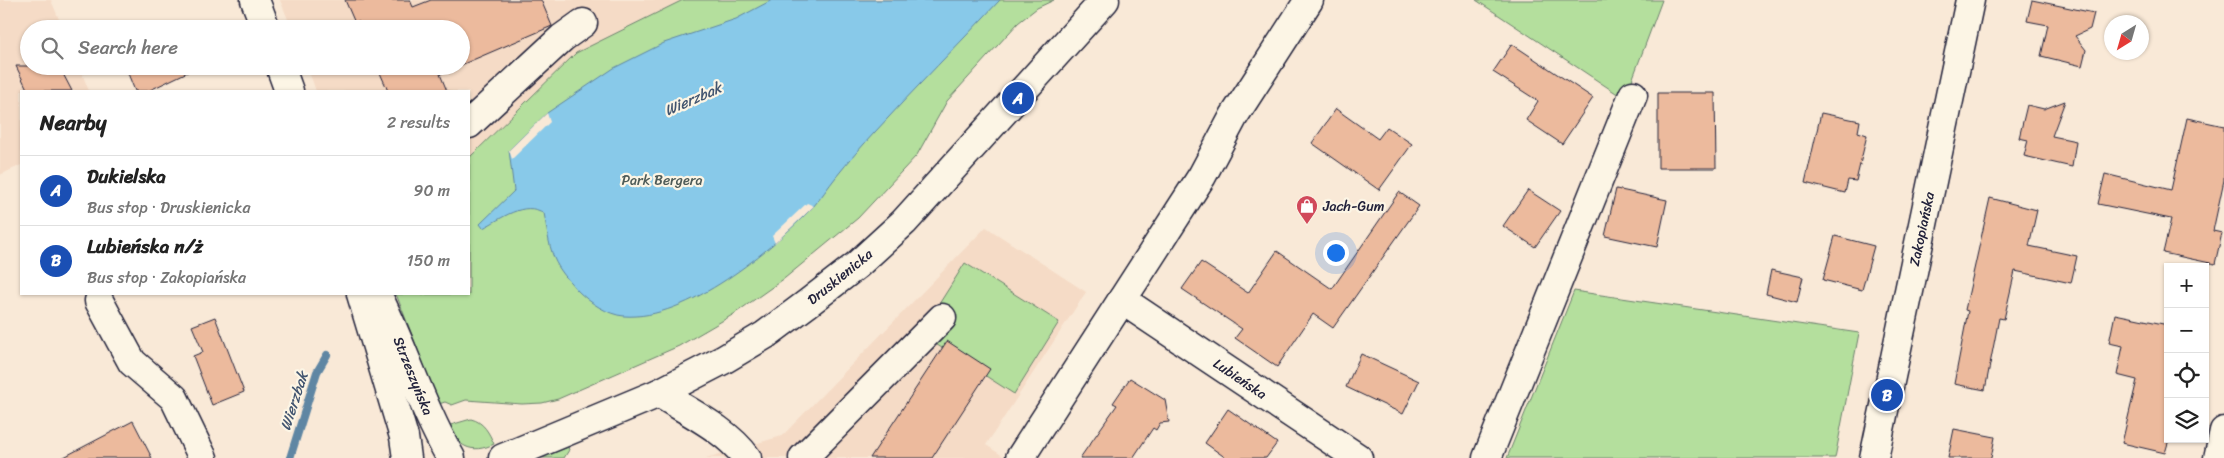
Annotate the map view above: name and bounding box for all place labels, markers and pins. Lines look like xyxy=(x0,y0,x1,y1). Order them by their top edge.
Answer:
pin: A xyxy=(1002,79,1034,117)
shop icon: Jach-Gum xyxy=(1295,194,1319,225)
place label: Jach-Gum xyxy=(1322,194,1385,219)
pin: B xyxy=(1871,376,1903,414)

